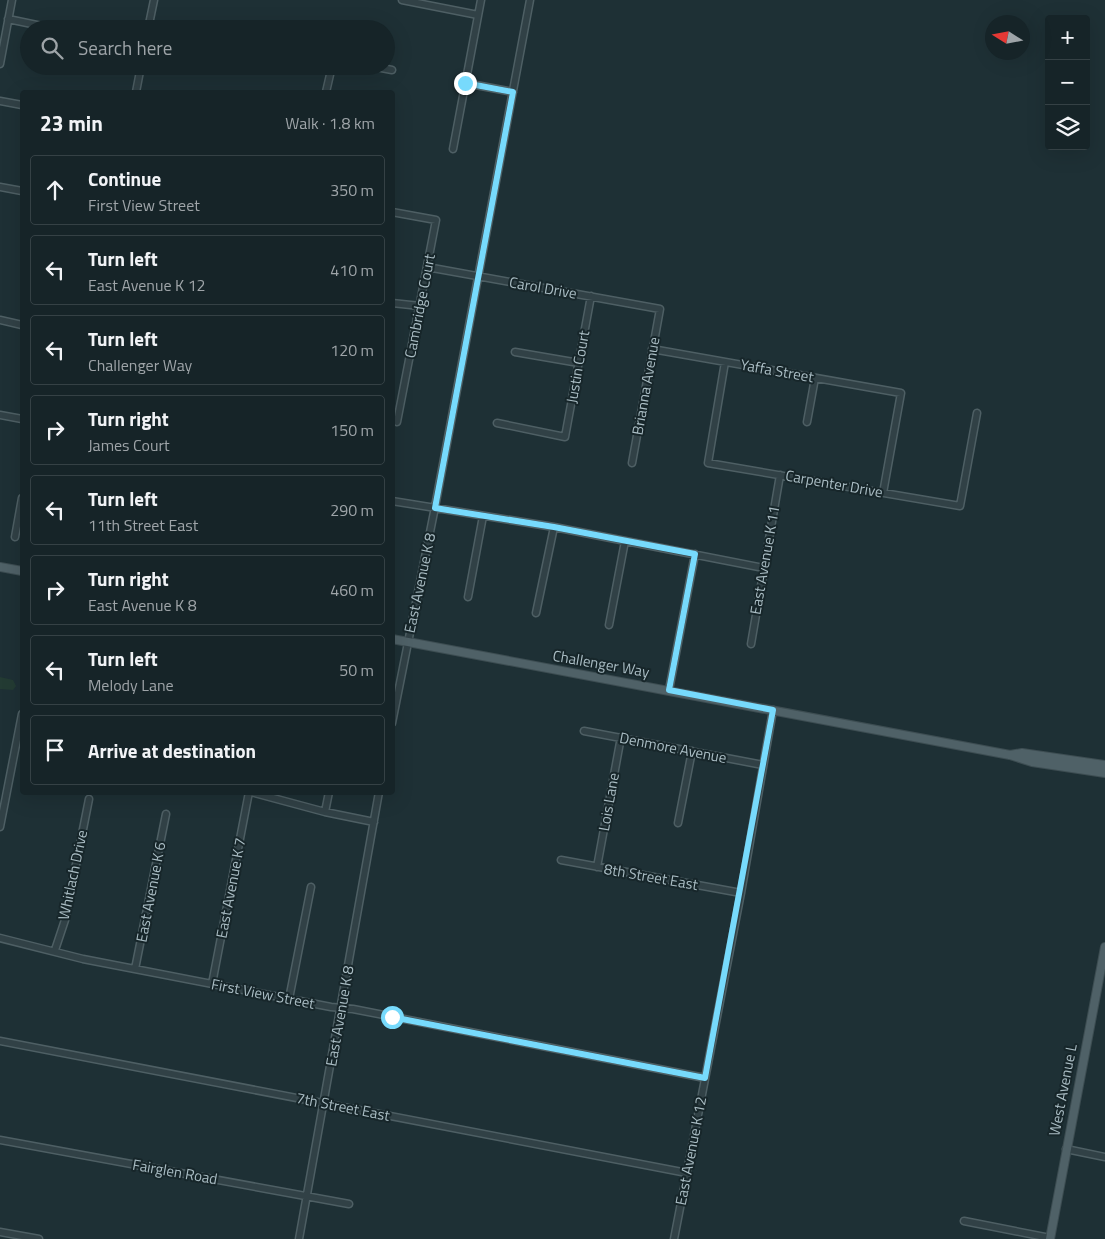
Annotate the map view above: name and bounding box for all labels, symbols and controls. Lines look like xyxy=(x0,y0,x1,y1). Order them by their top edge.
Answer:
north arrow xyxy=(985,15,1030,60)
map controls xyxy=(1045,15,1090,150)
button: + xyxy=(1045,15,1090,60)
search box xyxy=(20,20,395,75)
text: Search here xyxy=(78,33,172,62)
icon: search xyxy=(38,34,66,62)
button: − xyxy=(1045,60,1090,105)
route end xyxy=(454,72,477,95)
button: layers xyxy=(1045,105,1090,150)
text: 23 min xyxy=(40,107,103,139)
text: Walk · 1.8 km xyxy=(285,111,375,135)
text: Continue xyxy=(88,164,161,193)
icon: ahead xyxy=(41,176,69,204)
text: 350 m xyxy=(330,178,374,202)
text: First View Street xyxy=(88,193,200,217)
text: Turn left xyxy=(88,244,158,273)
street label: Cambridge Court xyxy=(398,251,441,360)
icon: left xyxy=(41,256,69,284)
text: 410 m xyxy=(330,258,374,282)
street label: Carol Drive xyxy=(507,270,579,305)
text: East Avenue K 12 xyxy=(88,273,206,297)
text: Turn left xyxy=(88,324,158,353)
street label: Justin Court xyxy=(560,328,595,405)
street label: Brianna Avenue xyxy=(626,335,665,437)
icon: left xyxy=(41,336,69,364)
text: 120 m xyxy=(330,338,374,362)
text: Challenger Way xyxy=(88,353,192,377)
street label: Yaffa Street xyxy=(739,353,816,388)
text: Turn right xyxy=(88,404,169,433)
icon: right xyxy=(41,416,69,444)
text: 150 m xyxy=(330,418,374,442)
text: James Court xyxy=(88,433,170,457)
street label: Carpenter Drive xyxy=(784,464,885,503)
text: Turn left xyxy=(88,484,158,513)
icon: left xyxy=(41,496,69,524)
text: 290 m xyxy=(330,498,374,522)
street label: East Avenue K 11 xyxy=(744,504,785,616)
text: 11th Street East xyxy=(88,513,198,537)
street label: East Avenue K 8 xyxy=(398,531,441,635)
text: Turn right xyxy=(88,564,169,593)
icon: right xyxy=(41,576,69,604)
text: 460 m xyxy=(330,578,374,602)
text: East Avenue K 8 xyxy=(88,593,197,617)
text: Turn left xyxy=(88,644,158,673)
street label: Challenger Way xyxy=(551,644,651,683)
icon: left xyxy=(41,656,69,684)
text: 50 m xyxy=(339,658,374,682)
text: Melody Lane xyxy=(88,673,174,697)
street label: Denmore Avenue xyxy=(618,726,729,769)
icon: arrive xyxy=(41,736,69,764)
text: Arrive at destination xyxy=(88,736,256,765)
street label: Lois Lane xyxy=(592,771,625,833)
street label: Whitlach Drive xyxy=(52,828,93,922)
street label: East Avenue K 7 xyxy=(210,836,252,940)
street label: East Avenue K 6 xyxy=(130,840,172,944)
street label: 8th Street East xyxy=(602,857,701,896)
street label: East Avenue K 8 xyxy=(319,964,360,1068)
street label: First View Street xyxy=(209,972,317,1015)
route start xyxy=(381,1006,404,1029)
street label: West Avenue L xyxy=(1042,1042,1083,1138)
street label: 7th Street East xyxy=(294,1086,393,1127)
street label: East Avenue K 12 xyxy=(669,1095,712,1207)
street label: Fairglen Road xyxy=(131,1153,219,1190)

